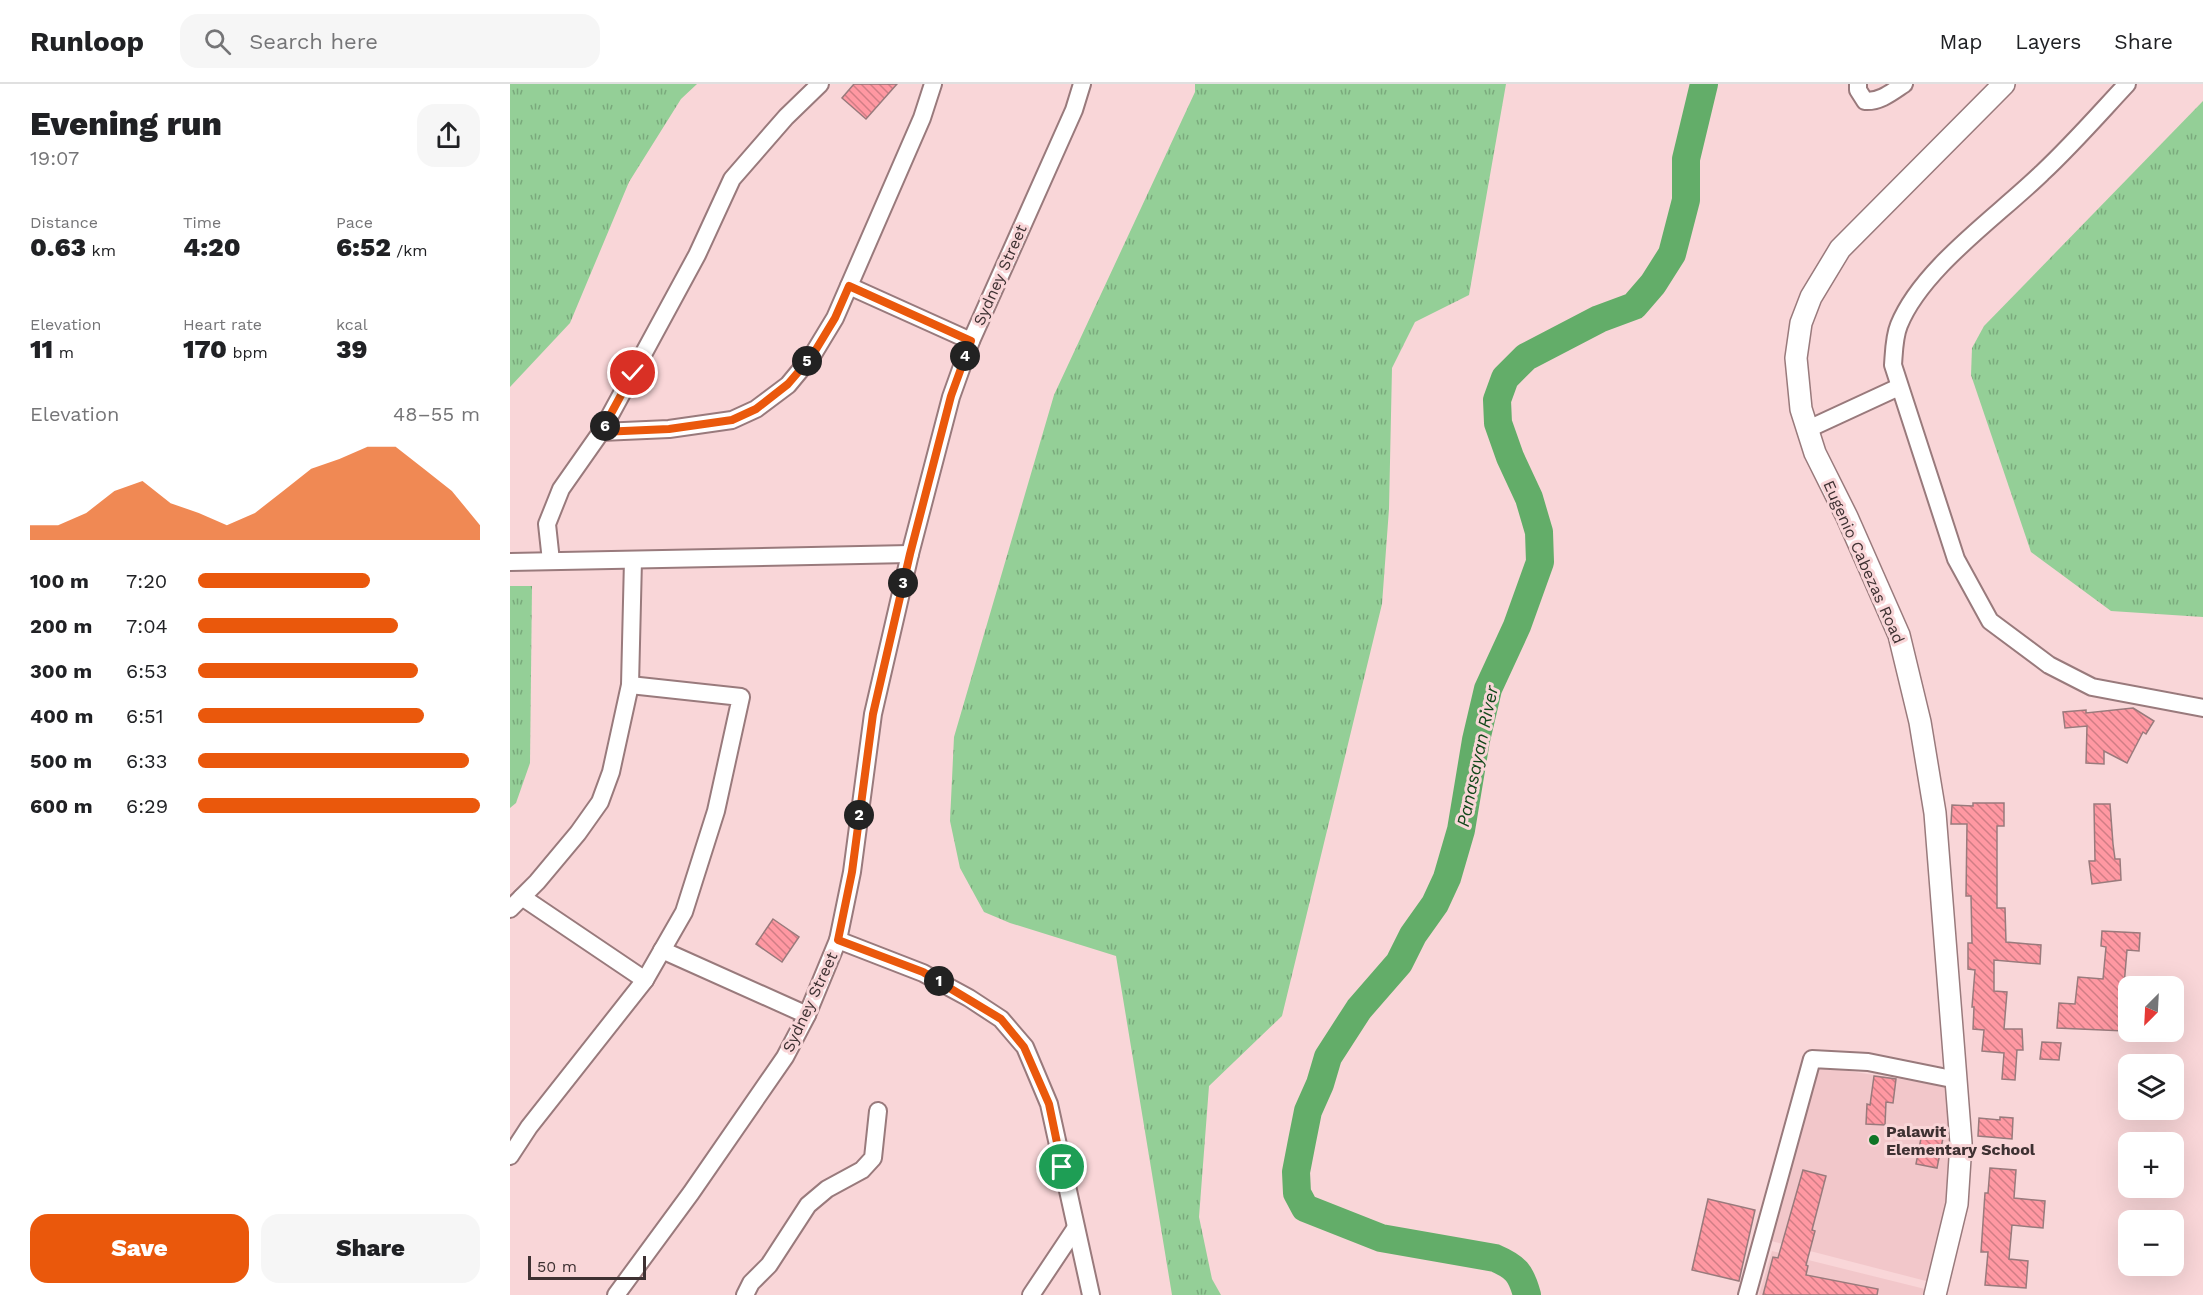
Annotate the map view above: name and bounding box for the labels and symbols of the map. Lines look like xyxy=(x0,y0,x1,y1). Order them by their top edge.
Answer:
street label: Sydney Street xyxy=(969,221,1031,328)
pin: 4 xyxy=(950,341,980,371)
pin: 5 xyxy=(792,346,822,376)
pin xyxy=(607,347,658,398)
pin: 6 xyxy=(590,411,620,441)
street label: Eugenio Cabezas Road xyxy=(1819,477,1909,647)
pin: 3 xyxy=(888,568,918,598)
water label: Panasayan River xyxy=(1452,683,1502,828)
pin: 2 xyxy=(844,800,874,830)
street label: Sydney Street xyxy=(778,949,842,1055)
pin: 1 xyxy=(924,966,954,996)
north arrow xyxy=(2118,976,2184,1042)
place label: Palawit Elementary School xyxy=(1886,1122,2036,1159)
marker: Palawit Elementary School xyxy=(1867,1133,1881,1147)
pin xyxy=(1036,1141,1087,1192)
scale bar xyxy=(528,1253,646,1280)

